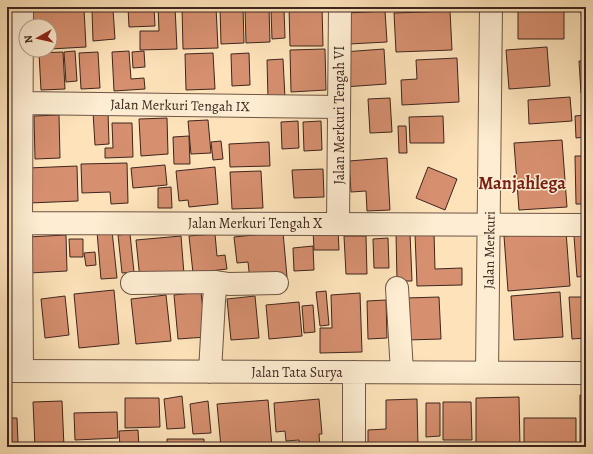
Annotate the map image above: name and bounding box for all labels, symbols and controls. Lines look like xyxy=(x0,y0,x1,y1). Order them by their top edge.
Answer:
north arrow xyxy=(18,18,58,58)
text: N xyxy=(21,34,37,44)
street label: Jalan Merkuri Tengah VI xyxy=(330,46,349,184)
street label: Jalan Merkuri Tengah IX xyxy=(110,95,251,116)
district label: Manjahlega xyxy=(478,171,566,195)
street label: Jalan Merkuri xyxy=(479,211,500,289)
street label: Jalan Merkuri Tengah X xyxy=(188,214,323,233)
street label: Jalan Tata Surya xyxy=(251,363,343,382)

